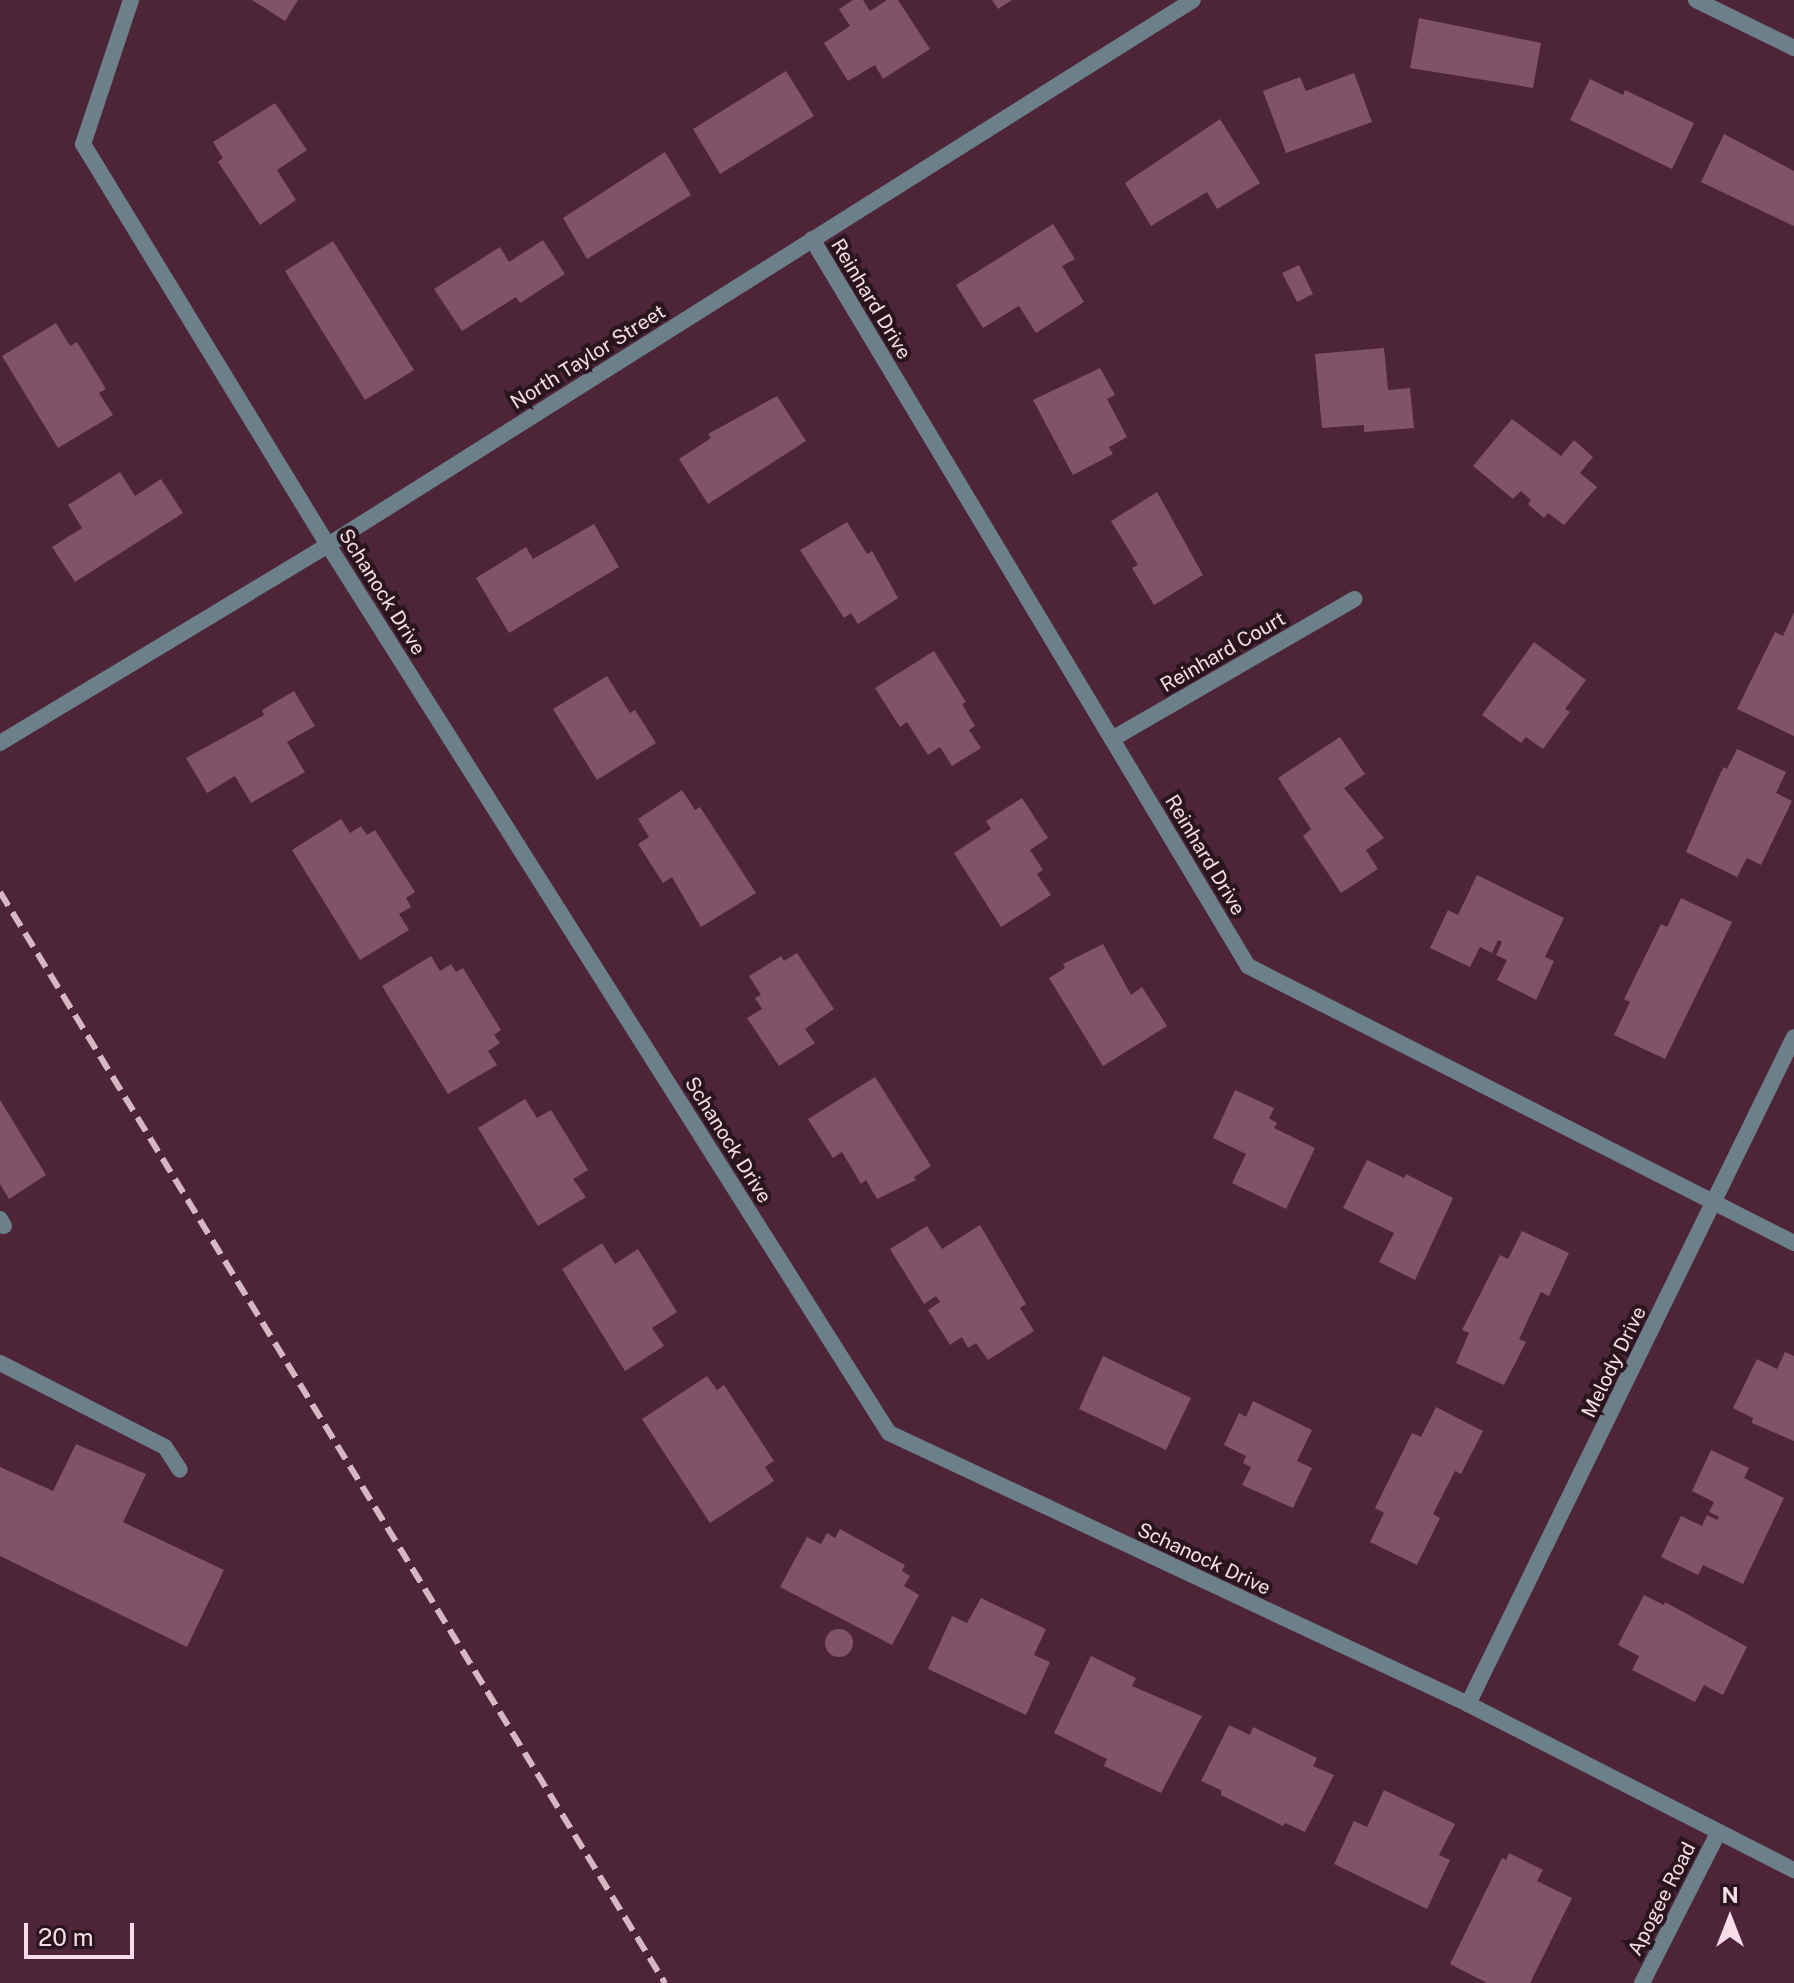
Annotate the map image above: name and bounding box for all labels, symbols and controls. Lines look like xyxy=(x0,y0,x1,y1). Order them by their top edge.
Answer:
street label: Reinhard Drive xyxy=(826,235,916,363)
street label: North Taylor Street xyxy=(506,300,670,414)
street label: Schanock Drive xyxy=(334,524,430,660)
street label: Reinhard Court xyxy=(1156,607,1290,697)
street label: Reinhard Drive xyxy=(1160,791,1250,919)
street label: Schanock Drive xyxy=(680,1072,776,1208)
street label: Melody Drive xyxy=(1577,1302,1651,1422)
street label: Schanock Drive xyxy=(1134,1518,1274,1600)
street label: Apogee Road xyxy=(1623,1838,1701,1960)
north arrow xyxy=(1690,1879,1770,1959)
text: N xyxy=(1721,1882,1739,1908)
scale bar xyxy=(28,1907,138,1957)
text: 20 m xyxy=(38,1923,94,1951)

